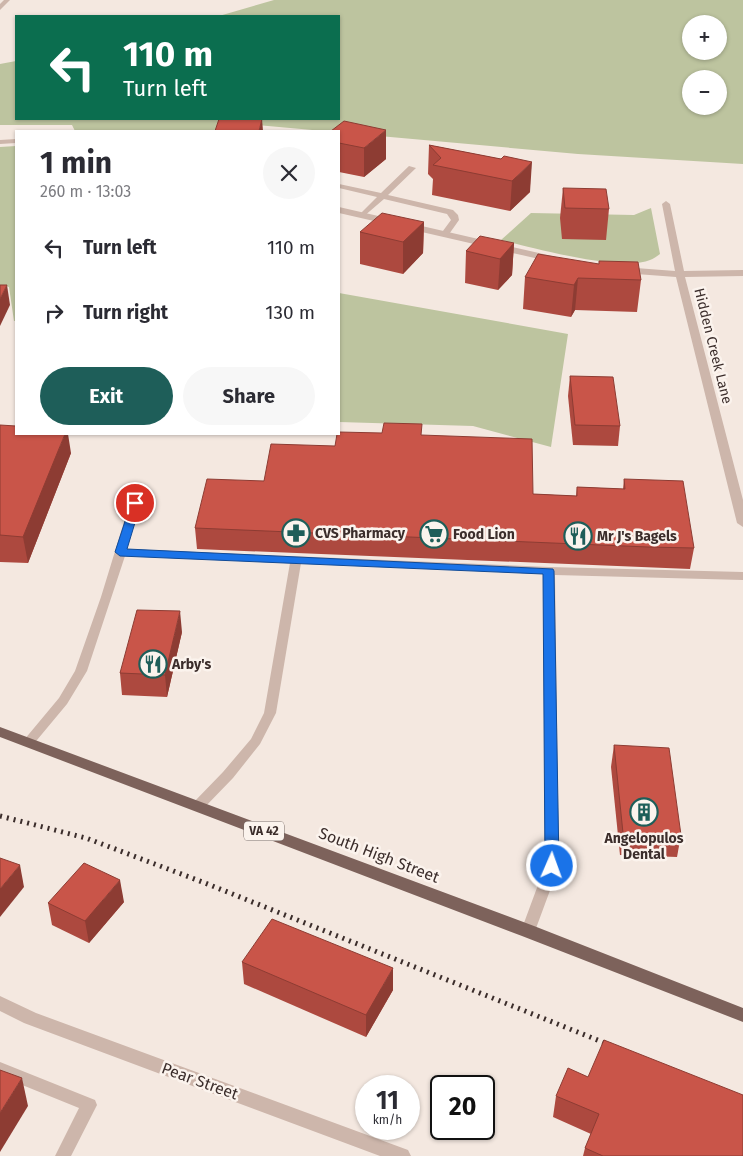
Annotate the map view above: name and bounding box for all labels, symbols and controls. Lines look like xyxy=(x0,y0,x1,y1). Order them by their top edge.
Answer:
map controls xyxy=(682,15,727,115)
button: + xyxy=(682,15,727,60)
text: 110 m xyxy=(123,33,213,75)
icon: left xyxy=(40,35,105,100)
button: − xyxy=(682,70,727,115)
text: Turn left xyxy=(123,75,207,102)
text: 1 min xyxy=(40,145,112,181)
button: close xyxy=(263,147,315,199)
text: 260 m · 13:03 xyxy=(40,182,131,201)
icon: left xyxy=(40,234,68,262)
text: Turn left xyxy=(83,236,157,259)
text: 110 m xyxy=(267,236,315,259)
street label: Hidden Creek Lane xyxy=(690,286,736,406)
icon: right xyxy=(40,299,68,327)
text: Turn right xyxy=(83,301,168,324)
text: 130 m xyxy=(265,301,315,324)
button: Exit xyxy=(40,367,173,425)
button: Share xyxy=(183,367,315,425)
pin xyxy=(114,482,156,524)
icon: arrive xyxy=(121,489,149,517)
pharmacy icon: CVS Pharmacy xyxy=(281,518,311,548)
supermarket icon: Food Lion xyxy=(419,519,449,549)
restaurant icon: Mr J's Bagels xyxy=(563,521,593,551)
place label: CVS Pharmacy xyxy=(315,525,406,542)
place label: Food Lion xyxy=(453,526,515,543)
place label: Mr J's Bagels xyxy=(597,528,677,545)
restaurant icon: Arby's xyxy=(138,649,168,679)
place label: Arby's xyxy=(171,656,212,673)
building icon: Angelopulos Dental xyxy=(629,797,659,827)
road number: VA 42 xyxy=(244,821,284,840)
street label: South High Street xyxy=(316,823,442,887)
place label: Angelopulos Dental xyxy=(603,830,684,863)
position arrow xyxy=(525,839,577,891)
street label: Pear Street xyxy=(159,1058,241,1104)
speed limit sign: 20 xyxy=(430,1075,495,1140)
text: 11 xyxy=(376,1086,399,1116)
text: km/h xyxy=(373,1113,402,1127)

